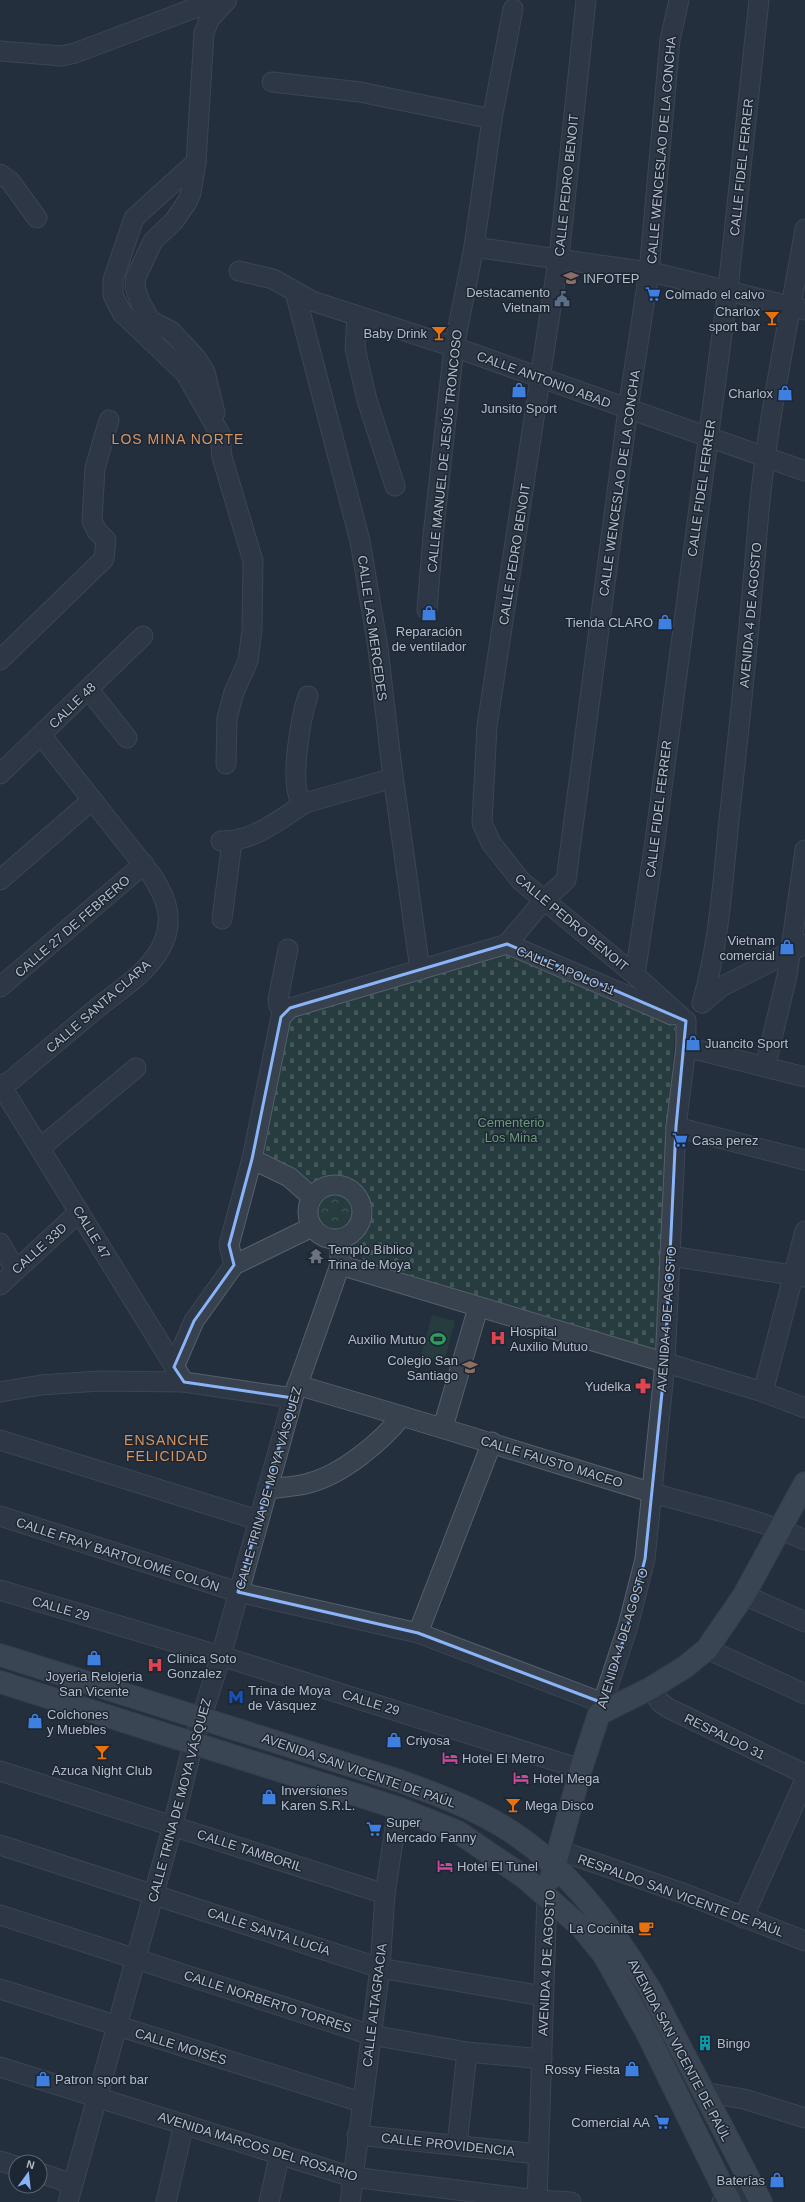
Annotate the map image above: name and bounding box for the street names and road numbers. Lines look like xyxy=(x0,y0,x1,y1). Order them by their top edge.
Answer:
street label: CALLE WENCESLAO DE LA CONCHA xyxy=(644,35,679,264)
street label: CALLE FIDEL FERRER xyxy=(727,98,756,237)
street label: CALLE PEDRO BENOIT xyxy=(552,113,581,257)
street label: CALLE MANUEL DE JESÚS TRONCOSO xyxy=(424,329,465,573)
street label: CALLE ANTONIO ABAD xyxy=(475,348,613,411)
street label: CALLE WENCESLAO DE LA CONCHA xyxy=(596,369,643,597)
street label: CALLE FIDEL FERRER xyxy=(684,419,719,558)
street label: CALLE PEDRO BENOIT xyxy=(496,482,533,626)
street label: AVENIDA 4 DE AGOSTO xyxy=(737,542,764,689)
street label: CALLE LAS MERCEDES xyxy=(355,554,390,702)
street label: CALLE 48 xyxy=(46,679,99,731)
street label: CALLE FIDEL FERRER xyxy=(643,740,674,879)
street label: CALLE PEDRO BENOIT xyxy=(512,871,631,974)
street label: CALLE 27 DE FEBRERO xyxy=(12,872,133,980)
street label: CALLE APOLO 11 xyxy=(514,943,618,998)
street label: CALLE SANTA CLARA xyxy=(43,957,154,1056)
street label: CALLE 47 xyxy=(70,1203,113,1262)
street label: CALLE 33D xyxy=(9,1220,70,1277)
street label: AVENIDA 4 DE AGOSTO xyxy=(654,1246,679,1392)
street label: CALLE TRINA DE MOYA VÁSQUEZ xyxy=(232,1385,305,1591)
street label: CALLE FAUSTO MACEO xyxy=(479,1433,625,1490)
street label: CALLE FRAY BARTOLOMÉ COLÓN xyxy=(14,1514,221,1595)
street label: AVENIDA 4 DE AGOSTO xyxy=(594,1566,651,1710)
street label: CALLE 29 xyxy=(30,1593,91,1624)
street label: CALLE 29 xyxy=(340,1687,401,1718)
street label: CALLE TRINA DE MOYA VÁSQUEZ xyxy=(145,1696,214,1904)
street label: RESPALDO 31 xyxy=(682,1710,768,1762)
street label: AVENIDA SAN VICENTE DE PAÚL xyxy=(260,1730,458,1811)
street label: CALLE TAMBORIL xyxy=(195,1826,305,1875)
street label: RESPALDO SAN VICENTE DE PAÚL xyxy=(576,1851,786,1940)
street label: AVENIDA 4 DE AGOSTO xyxy=(535,1890,558,2036)
street label: CALLE SANTA LUCÍA xyxy=(205,1905,333,1959)
street label: CALLE ALTAGRACIA xyxy=(359,1942,390,2068)
street label: AVENIDA SAN VICENTE DE PAÚL xyxy=(625,1957,734,2144)
street label: CALLE NORBERTO TORRES xyxy=(182,1967,354,2036)
street label: CALLE MOISÉS xyxy=(133,2025,229,2068)
street label: AVENIDA MARCOS DEL ROSARIO xyxy=(156,2109,360,2184)
street label: CALLE PROVIDENCIA xyxy=(380,2130,516,2159)

